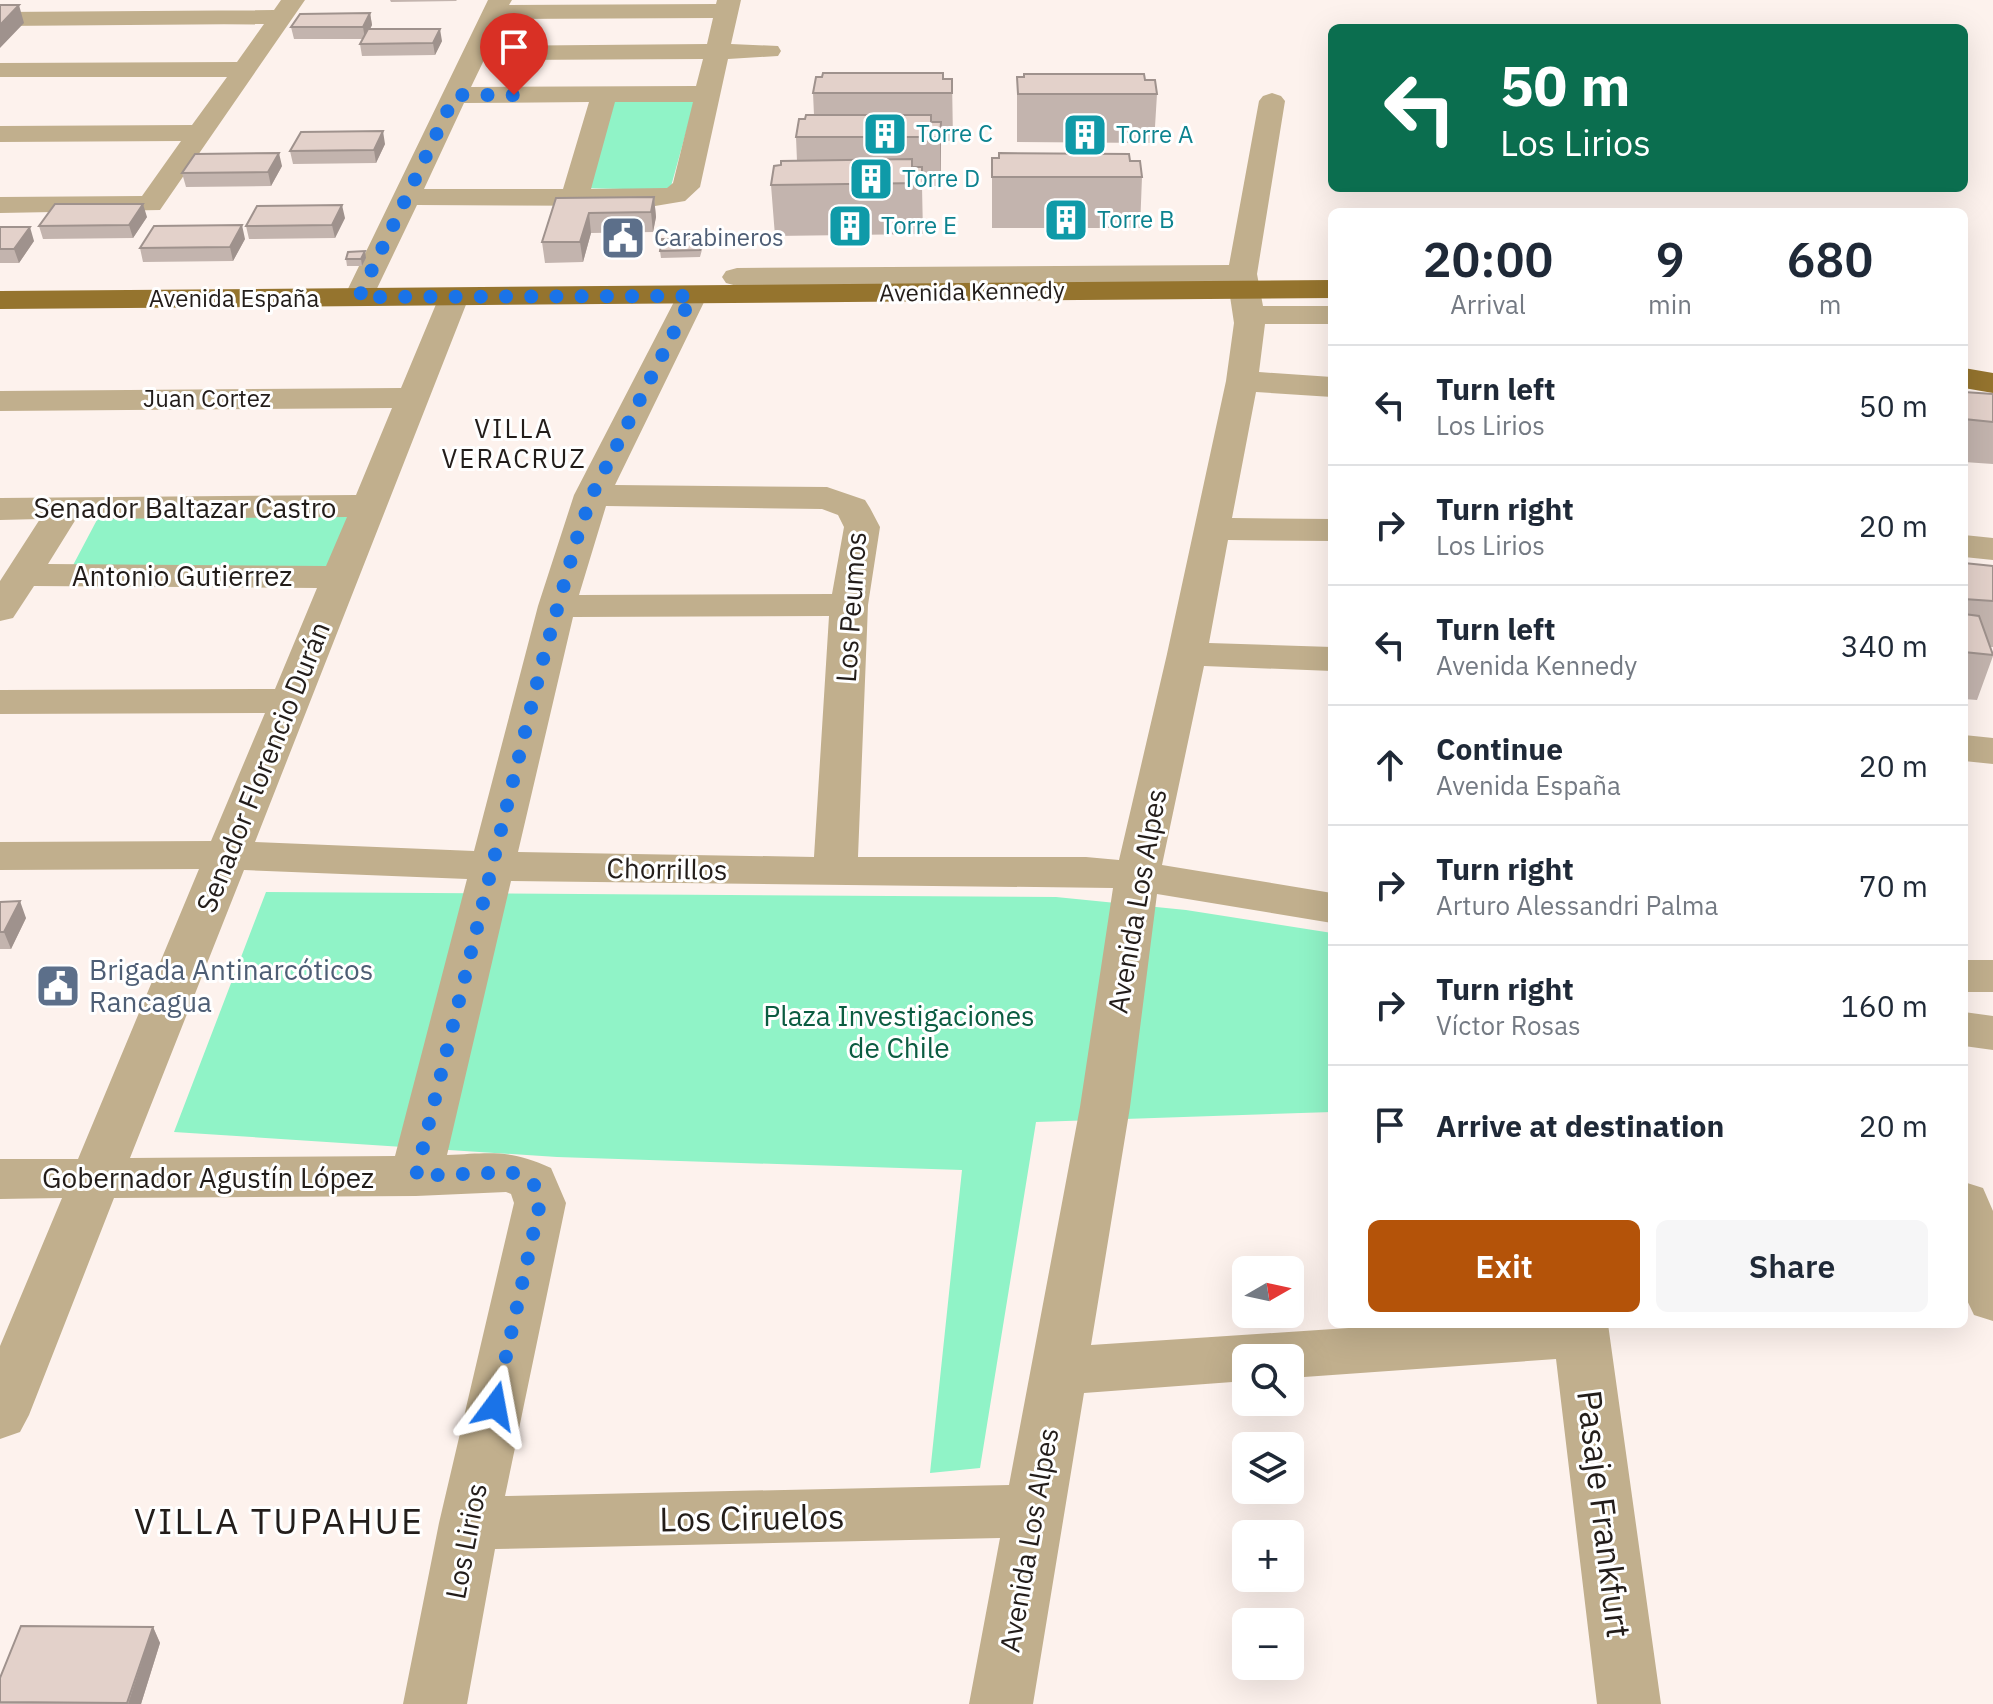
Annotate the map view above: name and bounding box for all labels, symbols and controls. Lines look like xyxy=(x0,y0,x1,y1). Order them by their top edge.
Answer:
pin xyxy=(480,13,548,95)
icon: arrive xyxy=(492,25,536,69)
text: 50 m xyxy=(1500,49,1630,121)
icon: left xyxy=(1368,56,1472,160)
building icon: Torre C xyxy=(861,110,909,158)
building icon: Torre A xyxy=(1061,111,1109,159)
place label: Torre C xyxy=(916,117,993,149)
place label: Torre A xyxy=(1116,118,1193,150)
text: Los Lirios xyxy=(1500,119,1651,166)
building icon: Torre D xyxy=(847,155,895,203)
place label: Torre D xyxy=(902,162,980,194)
building icon: Torre B xyxy=(1042,196,1090,244)
building icon: Torre E xyxy=(826,202,874,250)
place label: Torre B xyxy=(1097,203,1175,235)
place label: Torre E xyxy=(881,209,957,241)
public building icon: Carabineros xyxy=(599,214,647,262)
place label: Carabineros xyxy=(654,221,784,253)
text: 20:00 xyxy=(1423,228,1553,290)
text: 9 xyxy=(1656,228,1684,290)
text: 680 xyxy=(1787,228,1873,290)
street label: Avenida Kennedy xyxy=(879,273,1065,309)
street label: Avenida España xyxy=(149,282,319,314)
text: Arrival xyxy=(1450,287,1526,321)
text: min xyxy=(1648,287,1692,321)
text: m xyxy=(1819,287,1841,321)
text: Turn left xyxy=(1436,369,1555,408)
street label: Juan Cortez xyxy=(143,382,271,414)
icon: left xyxy=(1368,383,1412,427)
text: 50 m xyxy=(1859,386,1928,425)
text: Los Lirios xyxy=(1436,408,1545,442)
district label: VILLA VERACRUZ xyxy=(441,411,587,475)
street label: Senador Baltazar Castro xyxy=(33,489,337,526)
text: Turn right xyxy=(1436,489,1574,528)
icon: right xyxy=(1368,503,1412,547)
text: 20 m xyxy=(1859,506,1928,545)
text: Los Lirios xyxy=(1436,528,1545,562)
street label: Los Peumos xyxy=(827,530,874,684)
street label: Antonio Gutierrez xyxy=(72,557,292,594)
text: Turn left xyxy=(1436,609,1555,648)
street label: Senador Florencio Durán xyxy=(187,616,338,918)
icon: left xyxy=(1368,623,1412,667)
text: 340 m xyxy=(1841,626,1928,665)
text: Avenida Kennedy xyxy=(1436,648,1637,682)
text: Continue xyxy=(1436,729,1563,768)
icon: ahead xyxy=(1368,743,1412,787)
text: 20 m xyxy=(1859,746,1928,785)
text: Avenida España xyxy=(1436,768,1621,802)
street label: Avenida Los Alpes xyxy=(1099,786,1174,1016)
street label: Chorrillos xyxy=(606,849,728,888)
text: Turn right xyxy=(1436,849,1574,888)
icon: right xyxy=(1368,863,1412,907)
text: 70 m xyxy=(1859,866,1928,905)
text: Arturo Alessandri Palma xyxy=(1436,888,1718,922)
place label: Brigada Antinarcóticos Rancagua xyxy=(89,951,373,1020)
public building icon: Brigada Antinarcóticos Rancagua xyxy=(34,962,82,1010)
text: Turn right xyxy=(1436,969,1574,1008)
icon: right xyxy=(1368,983,1412,1027)
text: 160 m xyxy=(1841,986,1928,1025)
park label: Plaza Investigaciones de Chile xyxy=(763,997,1035,1066)
text: Víctor Rosas xyxy=(1436,1008,1581,1042)
icon: arrive xyxy=(1368,1103,1412,1147)
text: Arrive at destination xyxy=(1436,1106,1724,1145)
text: 20 m xyxy=(1859,1106,1928,1145)
street label: Gobernador Agustín López xyxy=(42,1159,374,1196)
button: Exit xyxy=(1368,1220,1640,1312)
button: Share xyxy=(1656,1220,1928,1312)
north arrow xyxy=(1232,1256,1304,1328)
map controls xyxy=(1232,1256,1304,1680)
button: search xyxy=(1232,1344,1304,1416)
position arrow xyxy=(453,1364,537,1448)
street label: Pasaje Frankfurt xyxy=(1568,1387,1642,1640)
street label: Avenida Los Alpes xyxy=(991,1425,1066,1655)
button: layers xyxy=(1232,1432,1304,1504)
street label: Los Lirios xyxy=(436,1480,495,1602)
street label: Los Ciruelos xyxy=(659,1493,845,1541)
district label: VILLA TUPAHUE xyxy=(134,1497,424,1544)
button: + xyxy=(1232,1520,1304,1592)
button: − xyxy=(1232,1608,1304,1680)

